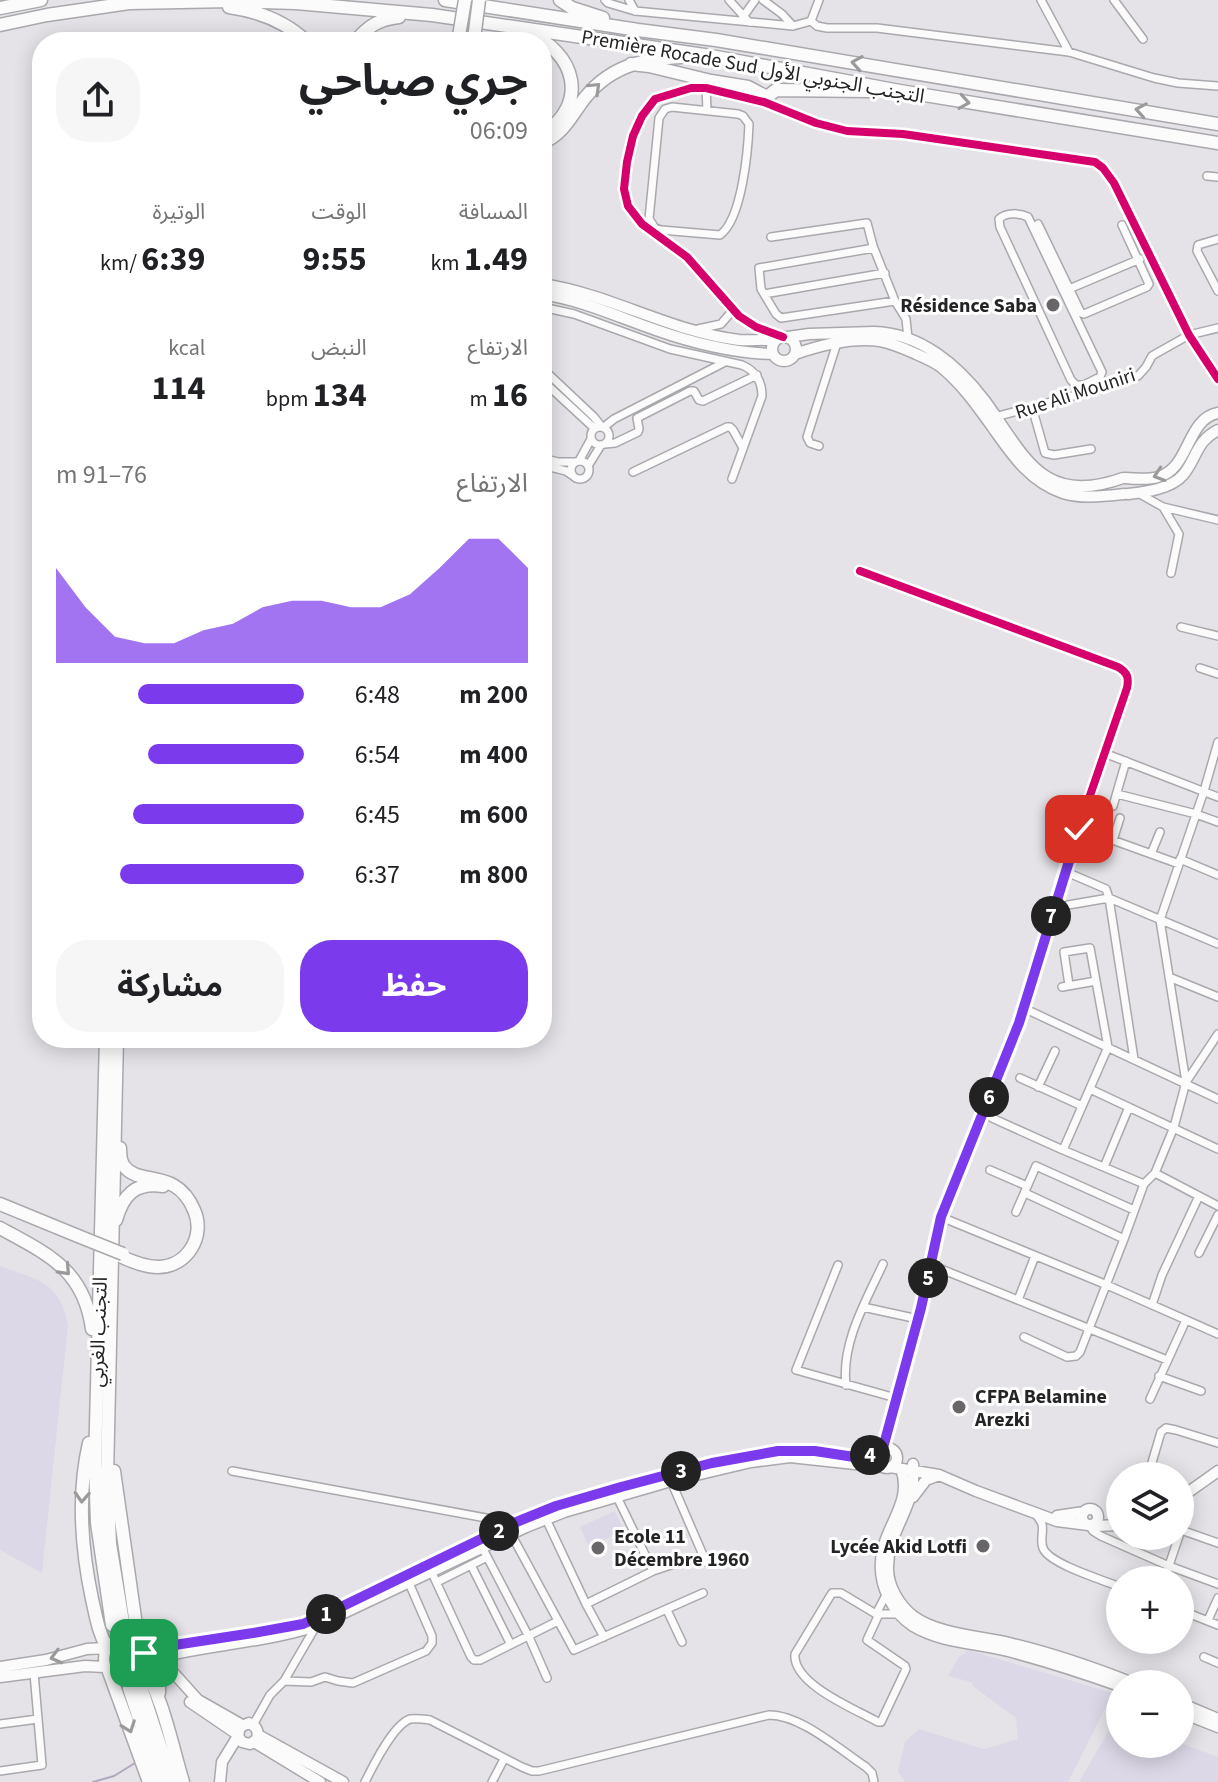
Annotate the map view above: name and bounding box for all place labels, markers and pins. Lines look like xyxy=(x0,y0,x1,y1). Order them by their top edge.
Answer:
place label: Résidence Saba xyxy=(900,292,1037,320)
marker: Résidence Saba xyxy=(1044,296,1062,314)
pin xyxy=(1045,795,1113,863)
pin: 7 xyxy=(1031,896,1071,936)
pin: 6 xyxy=(969,1077,1009,1117)
pin: 5 xyxy=(908,1258,948,1298)
place label: CFPA Belamine Arezki xyxy=(974,1383,1107,1434)
marker: CFPA Belamine Arezki xyxy=(950,1398,968,1416)
pin: 4 xyxy=(850,1435,890,1475)
pin: 3 xyxy=(661,1451,701,1491)
pin: 2 xyxy=(479,1511,519,1551)
place label: Ecole 11 Décembre 1960 xyxy=(614,1523,749,1574)
place label: Lycée Akid Lotfi xyxy=(830,1533,967,1561)
marker: Lycée Akid Lotfi xyxy=(974,1537,992,1555)
marker: Ecole 11 Décembre 1960 xyxy=(589,1539,607,1557)
pin: 1 xyxy=(306,1594,346,1634)
pin xyxy=(110,1619,178,1687)

